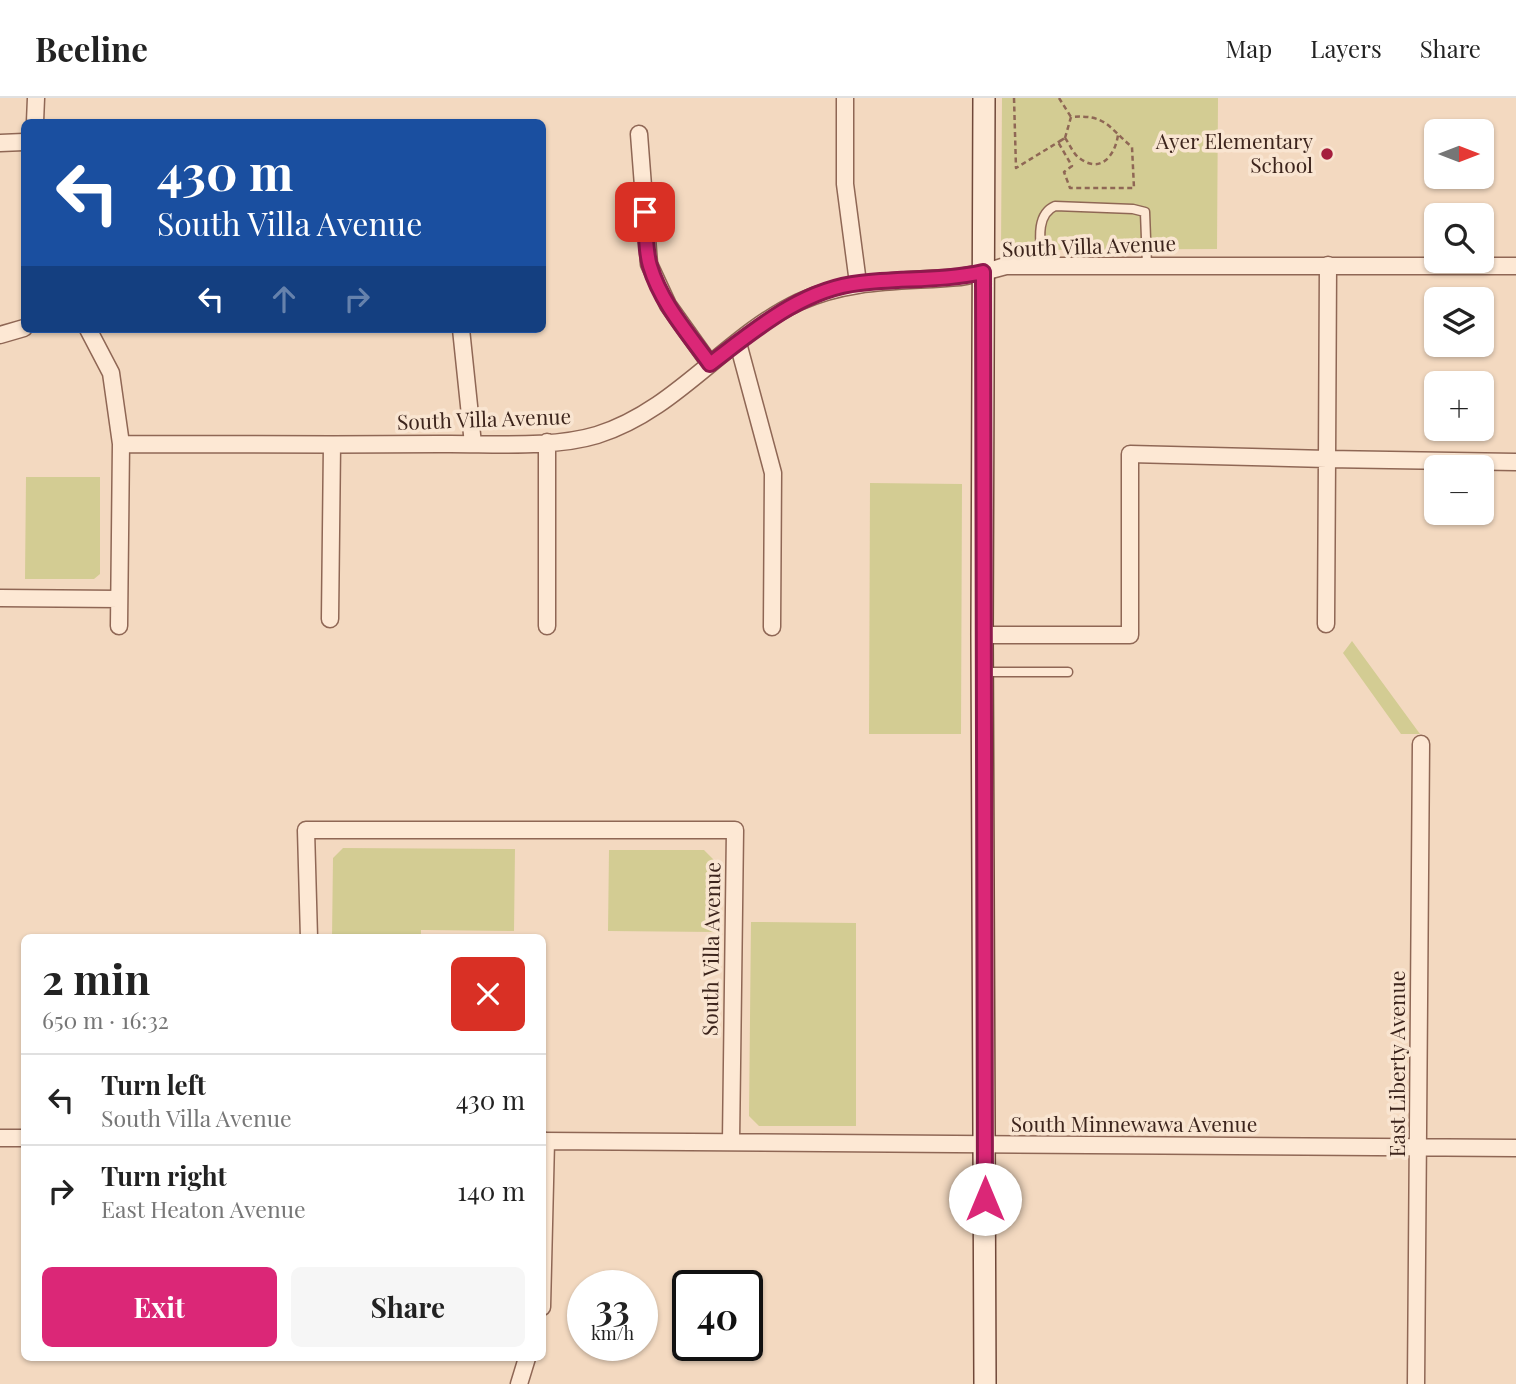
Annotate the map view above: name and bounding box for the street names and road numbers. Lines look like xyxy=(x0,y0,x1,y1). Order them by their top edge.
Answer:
street label: South Villa Avenue xyxy=(1001,228,1176,262)
street label: South Villa Avenue xyxy=(396,401,571,435)
street label: South Villa Avenue xyxy=(694,862,726,1036)
street label: East Liberty Avenue xyxy=(1382,971,1410,1157)
street label: South Minnewawa Avenue xyxy=(1011,1109,1257,1137)

